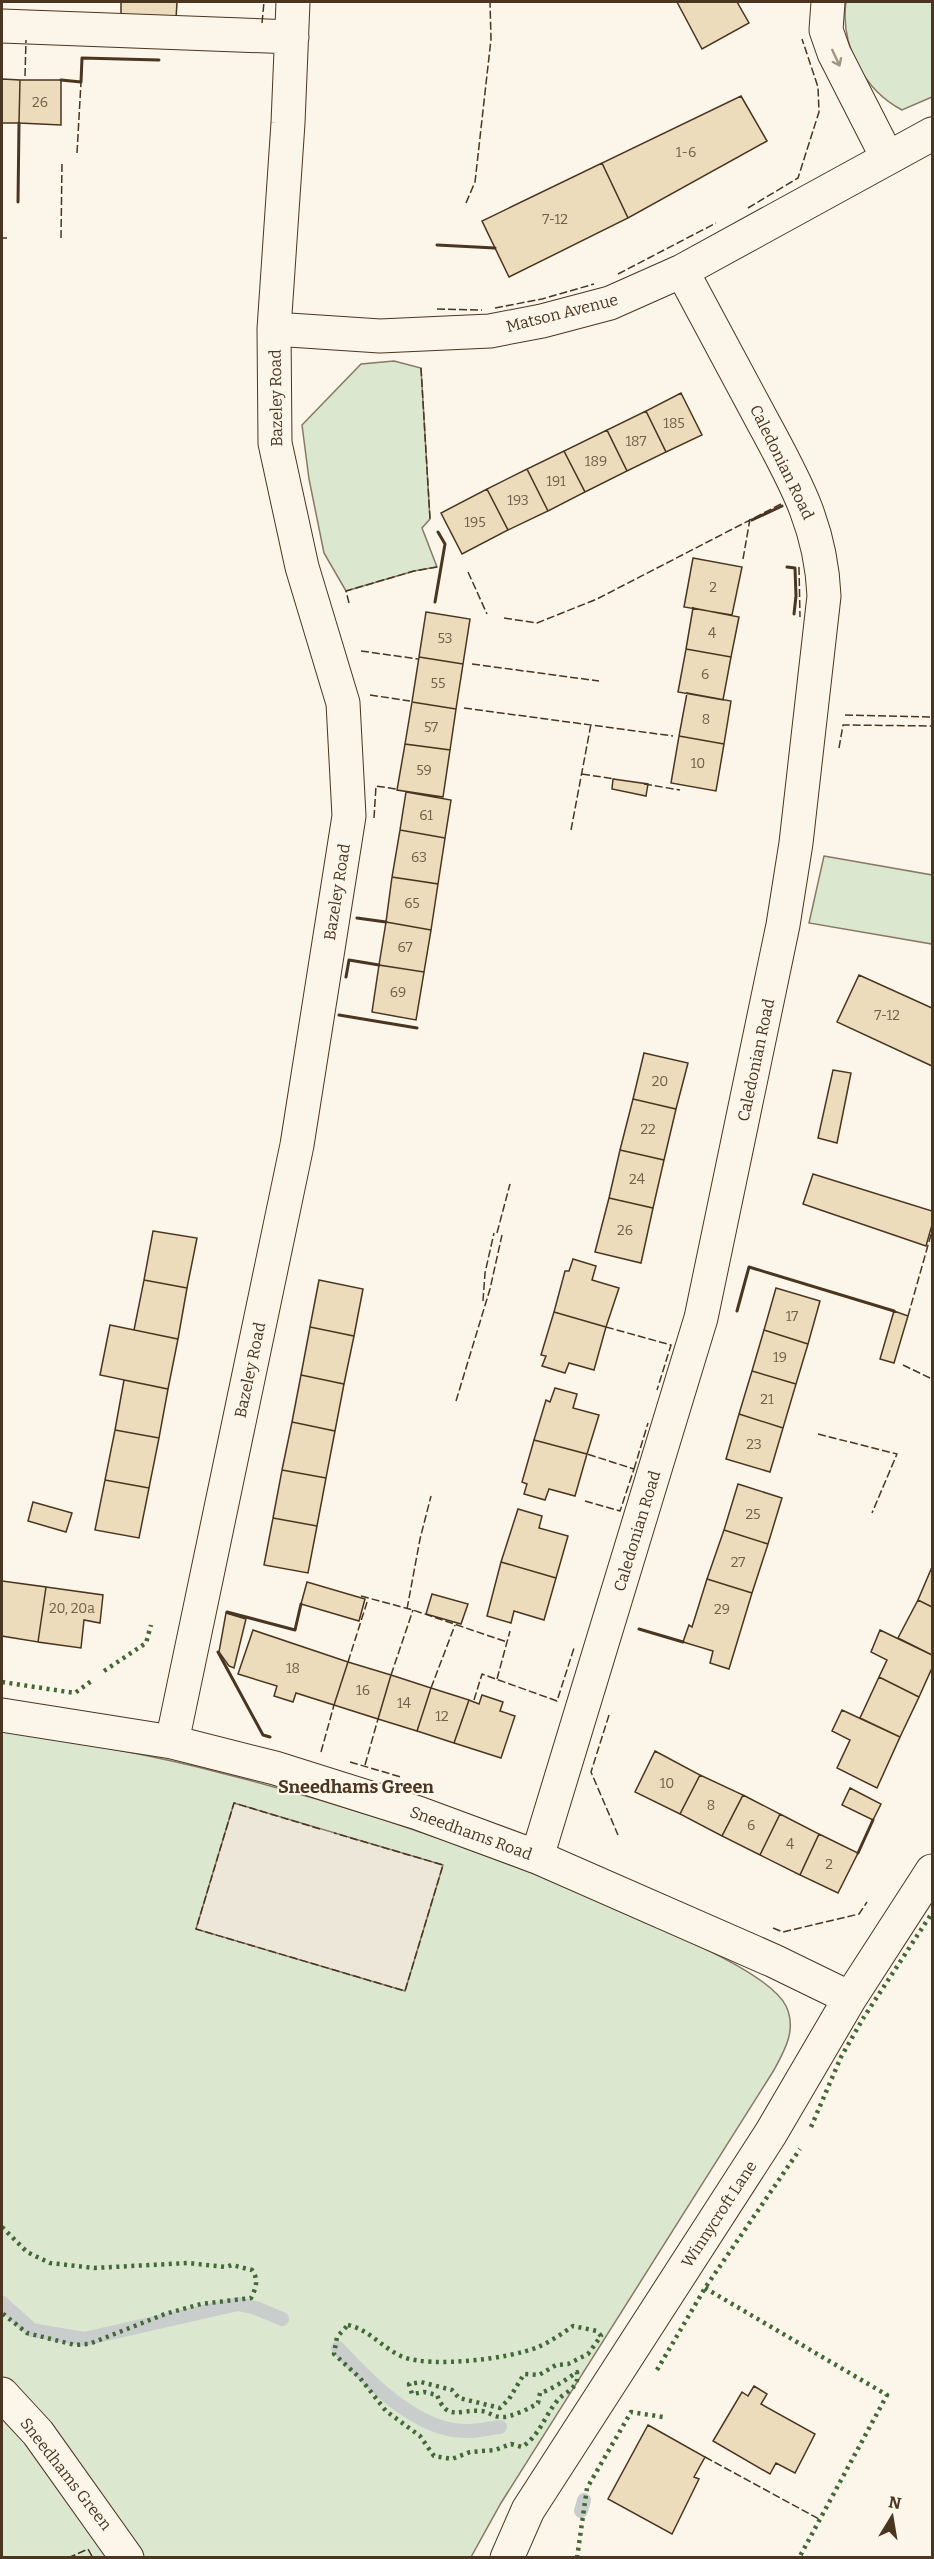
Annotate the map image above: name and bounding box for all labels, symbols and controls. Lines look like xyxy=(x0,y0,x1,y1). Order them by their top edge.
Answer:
one-way arrow xyxy=(831,49,843,67)
house number: 26 xyxy=(32,94,48,111)
house number: 1-6 xyxy=(676,144,696,161)
house number: 7-12 xyxy=(542,211,568,228)
street label: Matson Avenue xyxy=(504,290,620,336)
street label: Bazeley Road xyxy=(266,349,286,447)
street label: Caledonian Road xyxy=(746,402,818,523)
house number: 185 xyxy=(663,415,685,432)
house number: 187 xyxy=(625,433,647,450)
house number: 189 xyxy=(585,453,607,470)
house number: 191 xyxy=(546,473,566,490)
house number: 193 xyxy=(507,492,529,509)
house number: 195 xyxy=(464,514,486,531)
house number: 2 xyxy=(709,579,717,596)
house number: 4 xyxy=(708,625,716,642)
house number: 53 xyxy=(437,630,453,647)
house number: 6 xyxy=(701,666,709,683)
house number: 55 xyxy=(431,675,445,692)
house number: 8 xyxy=(702,711,710,728)
house number: 57 xyxy=(424,719,438,736)
house number: 10 xyxy=(691,755,705,772)
house number: 59 xyxy=(416,762,432,779)
house number: 61 xyxy=(419,807,433,824)
street label: Bazeley Road xyxy=(320,842,354,942)
house number: 63 xyxy=(411,849,427,866)
house number: 65 xyxy=(404,895,420,912)
house number: 67 xyxy=(397,939,413,956)
house number: 69 xyxy=(390,984,406,1001)
street label: Caledonian Road xyxy=(734,996,778,1123)
house number: 7-12 xyxy=(874,1007,900,1024)
house number: 20 xyxy=(652,1073,668,1090)
house number: 22 xyxy=(640,1121,656,1138)
house number: 24 xyxy=(629,1171,645,1188)
house number: 26 xyxy=(617,1222,633,1239)
house number: 17 xyxy=(786,1308,798,1325)
street label: Bazeley Road xyxy=(231,1320,270,1420)
house number: 19 xyxy=(773,1349,787,1366)
house number: 21 xyxy=(760,1391,774,1408)
house number: 23 xyxy=(746,1436,762,1453)
street label: Caledonian Road xyxy=(610,1468,665,1594)
house number: 25 xyxy=(745,1506,761,1523)
house number: 27 xyxy=(731,1554,745,1571)
house number: 20, 20a xyxy=(49,1600,95,1617)
house number: 29 xyxy=(714,1601,730,1618)
house number: 18 xyxy=(286,1660,300,1677)
house number: 16 xyxy=(356,1682,370,1699)
house number: 14 xyxy=(397,1695,411,1712)
house number: 12 xyxy=(435,1708,449,1725)
house number: 10 xyxy=(660,1775,674,1792)
district label: Sneedhams Green xyxy=(278,1776,434,1798)
house number: 8 xyxy=(707,1797,715,1814)
street label: Sneedhams Road xyxy=(407,1802,535,1864)
house number: 6 xyxy=(747,1817,755,1834)
house number: 4 xyxy=(786,1836,794,1853)
house number: 2 xyxy=(825,1856,833,1873)
street label: Winnycroft Lane xyxy=(677,2157,761,2271)
street label: Sneedhams Green xyxy=(16,2414,116,2534)
north arrow xyxy=(862,2487,922,2547)
text: N xyxy=(887,2492,903,2513)

